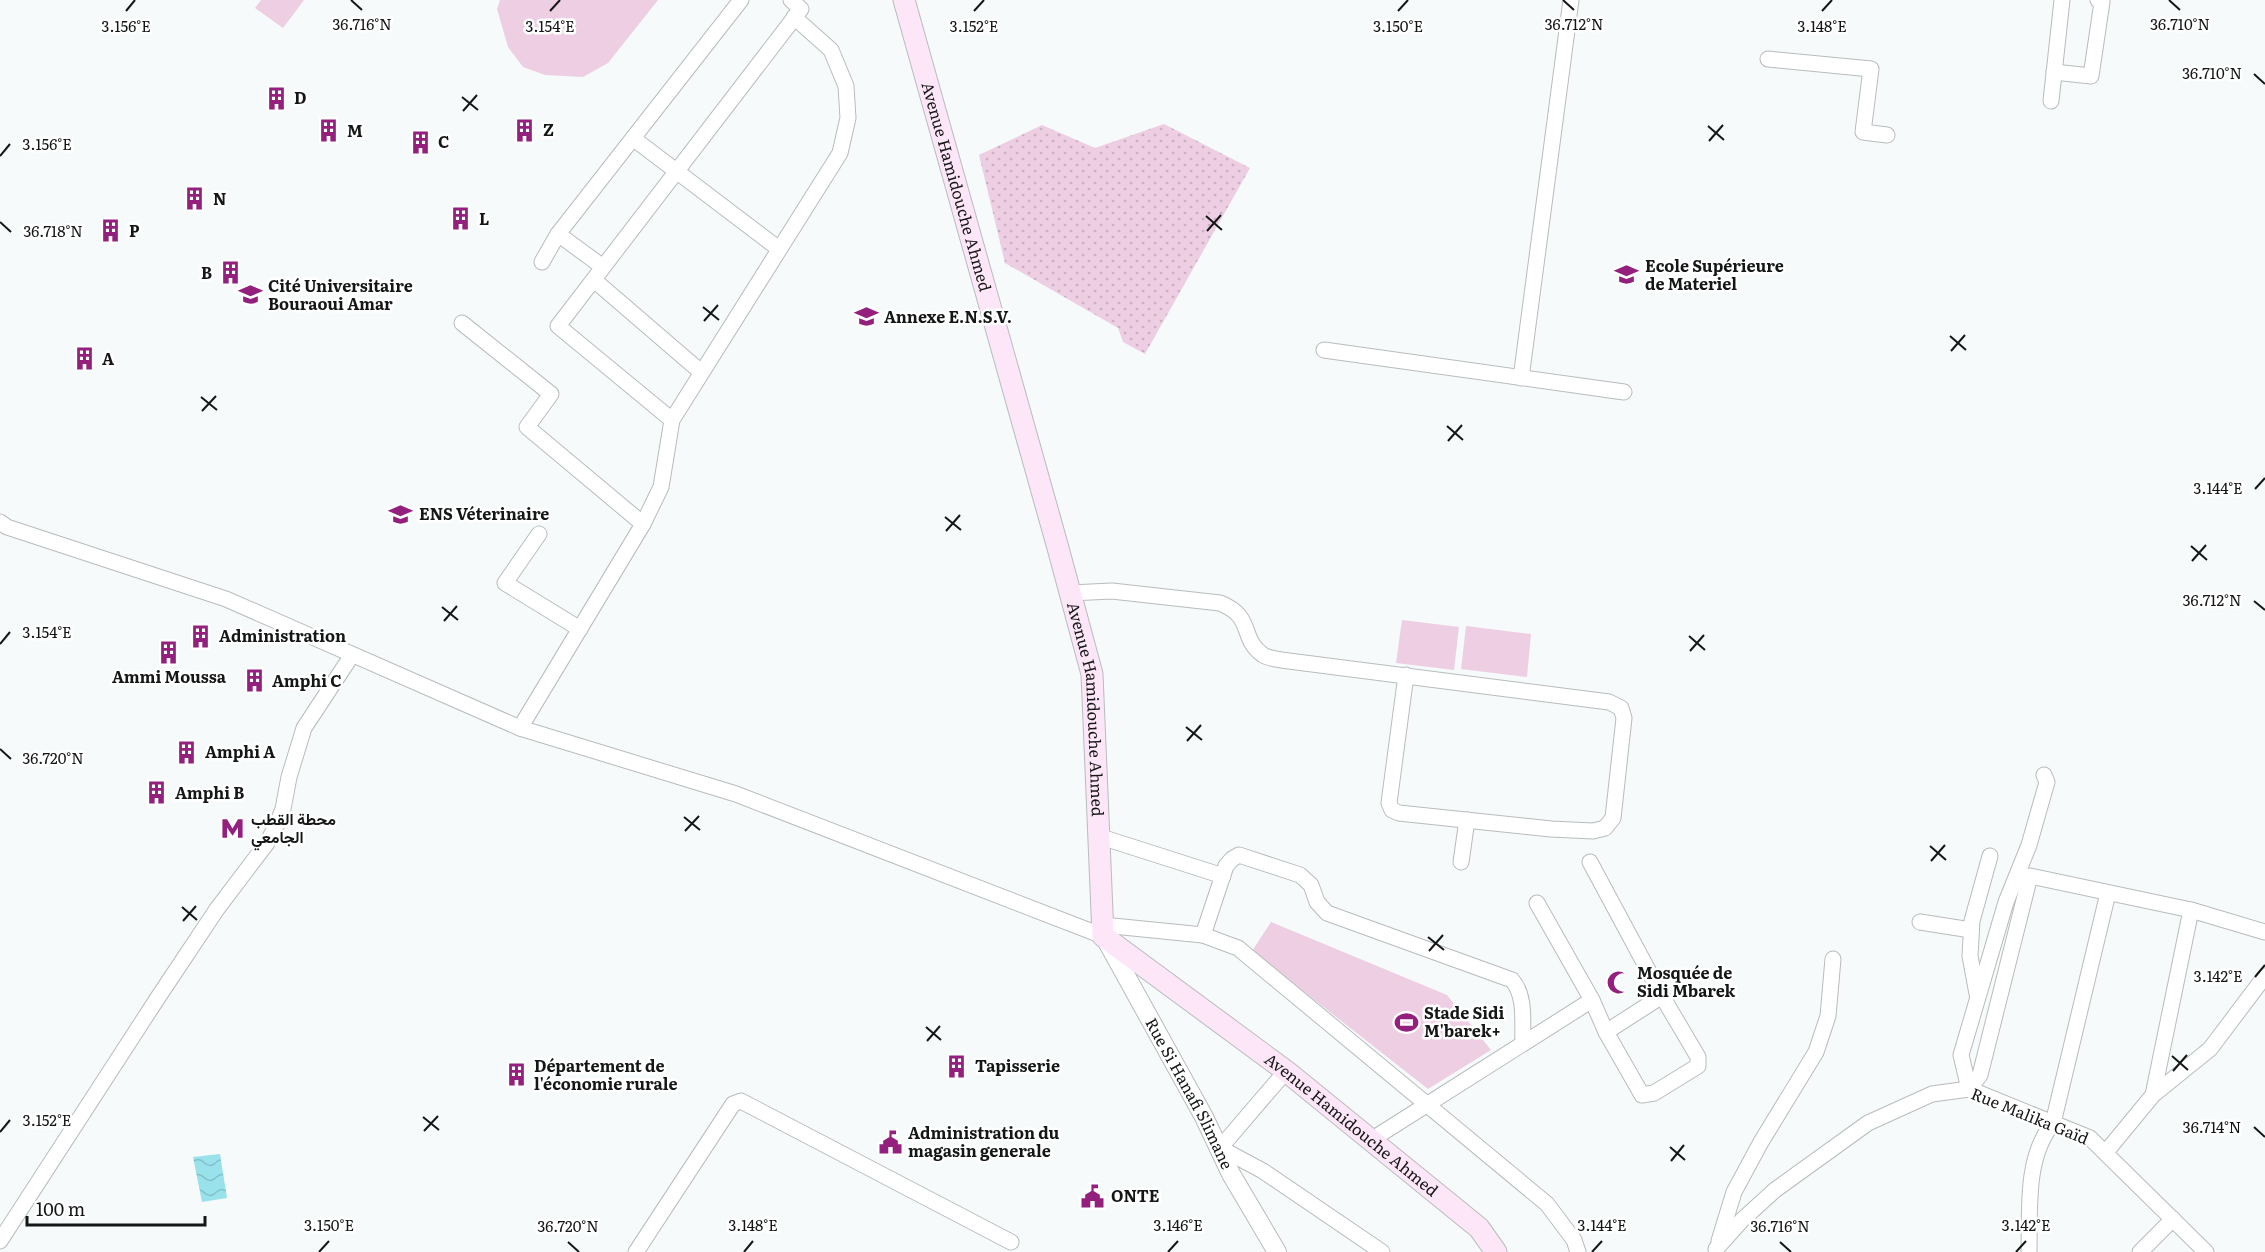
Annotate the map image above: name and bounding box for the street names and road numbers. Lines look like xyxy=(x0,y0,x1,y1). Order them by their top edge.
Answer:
street label: Avenue Hamidouche Ahmed xyxy=(917,79,998,294)
street label: Avenue Hamidouche Ahmed xyxy=(1062,599,1111,817)
street label: Rue Si Hanafi Slimane xyxy=(1140,1013,1240,1173)
street label: Avenue Hamidouche Ahmed xyxy=(1260,1046,1444,1202)
street label: Rue Malika Gaïd xyxy=(1968,1081,2093,1150)

